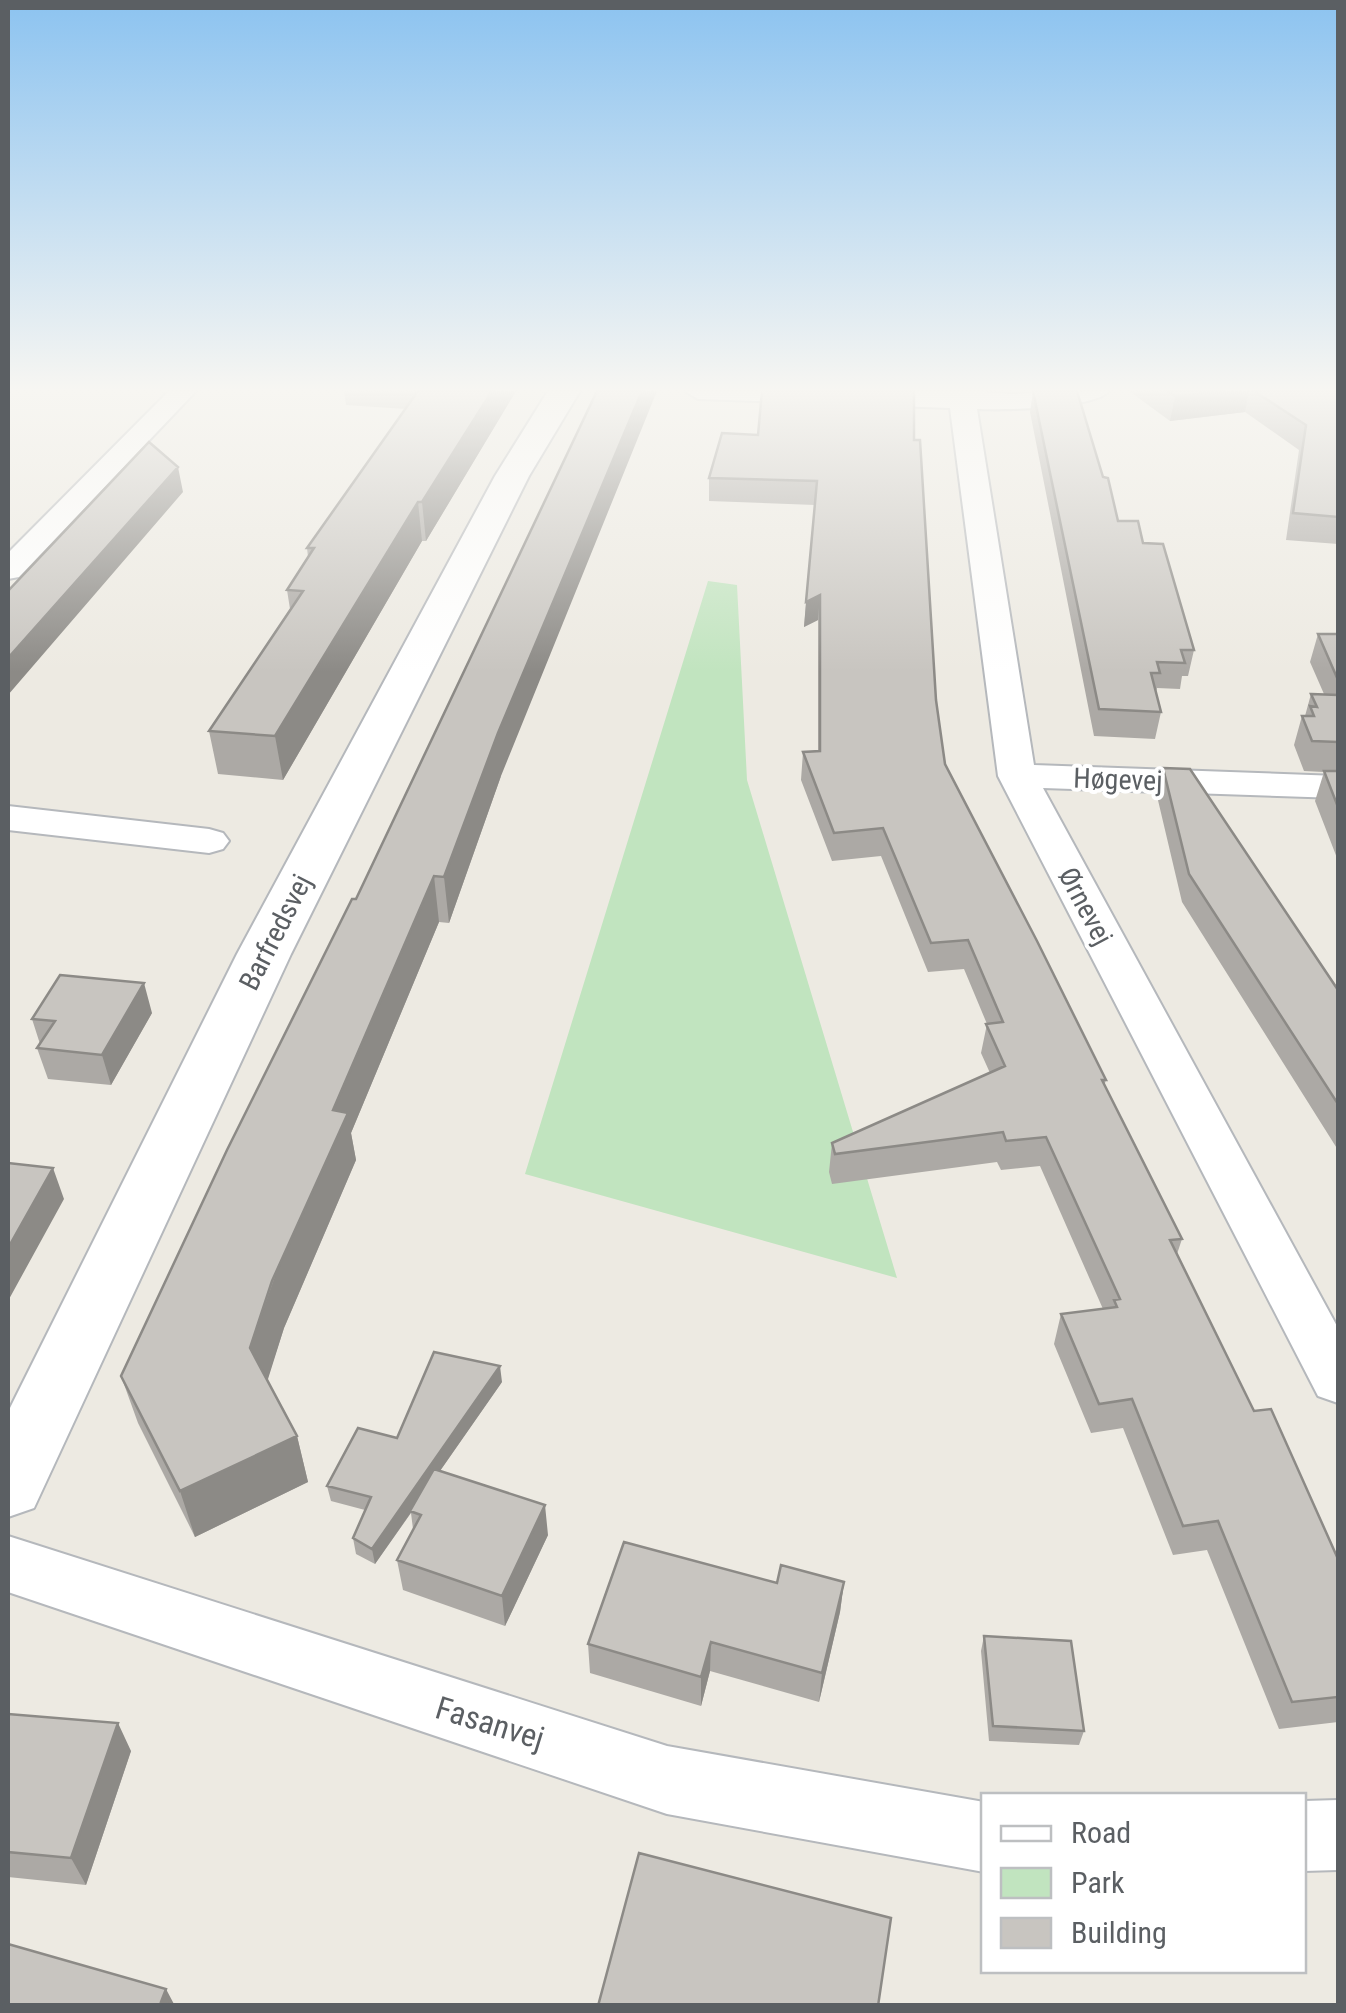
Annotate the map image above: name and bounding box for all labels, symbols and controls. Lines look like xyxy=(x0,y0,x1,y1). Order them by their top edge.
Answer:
street label: Høgevej xyxy=(1073,761,1163,798)
street label: Ørnevej xyxy=(1051,862,1120,951)
street label: Barfredsvej xyxy=(232,869,319,996)
street label: Fasanvej xyxy=(431,1689,549,1757)
legend xyxy=(981,1793,1306,1973)
text: Road xyxy=(1071,1815,1131,1850)
text: Park xyxy=(1071,1865,1125,1900)
text: Building xyxy=(1071,1915,1167,1950)

